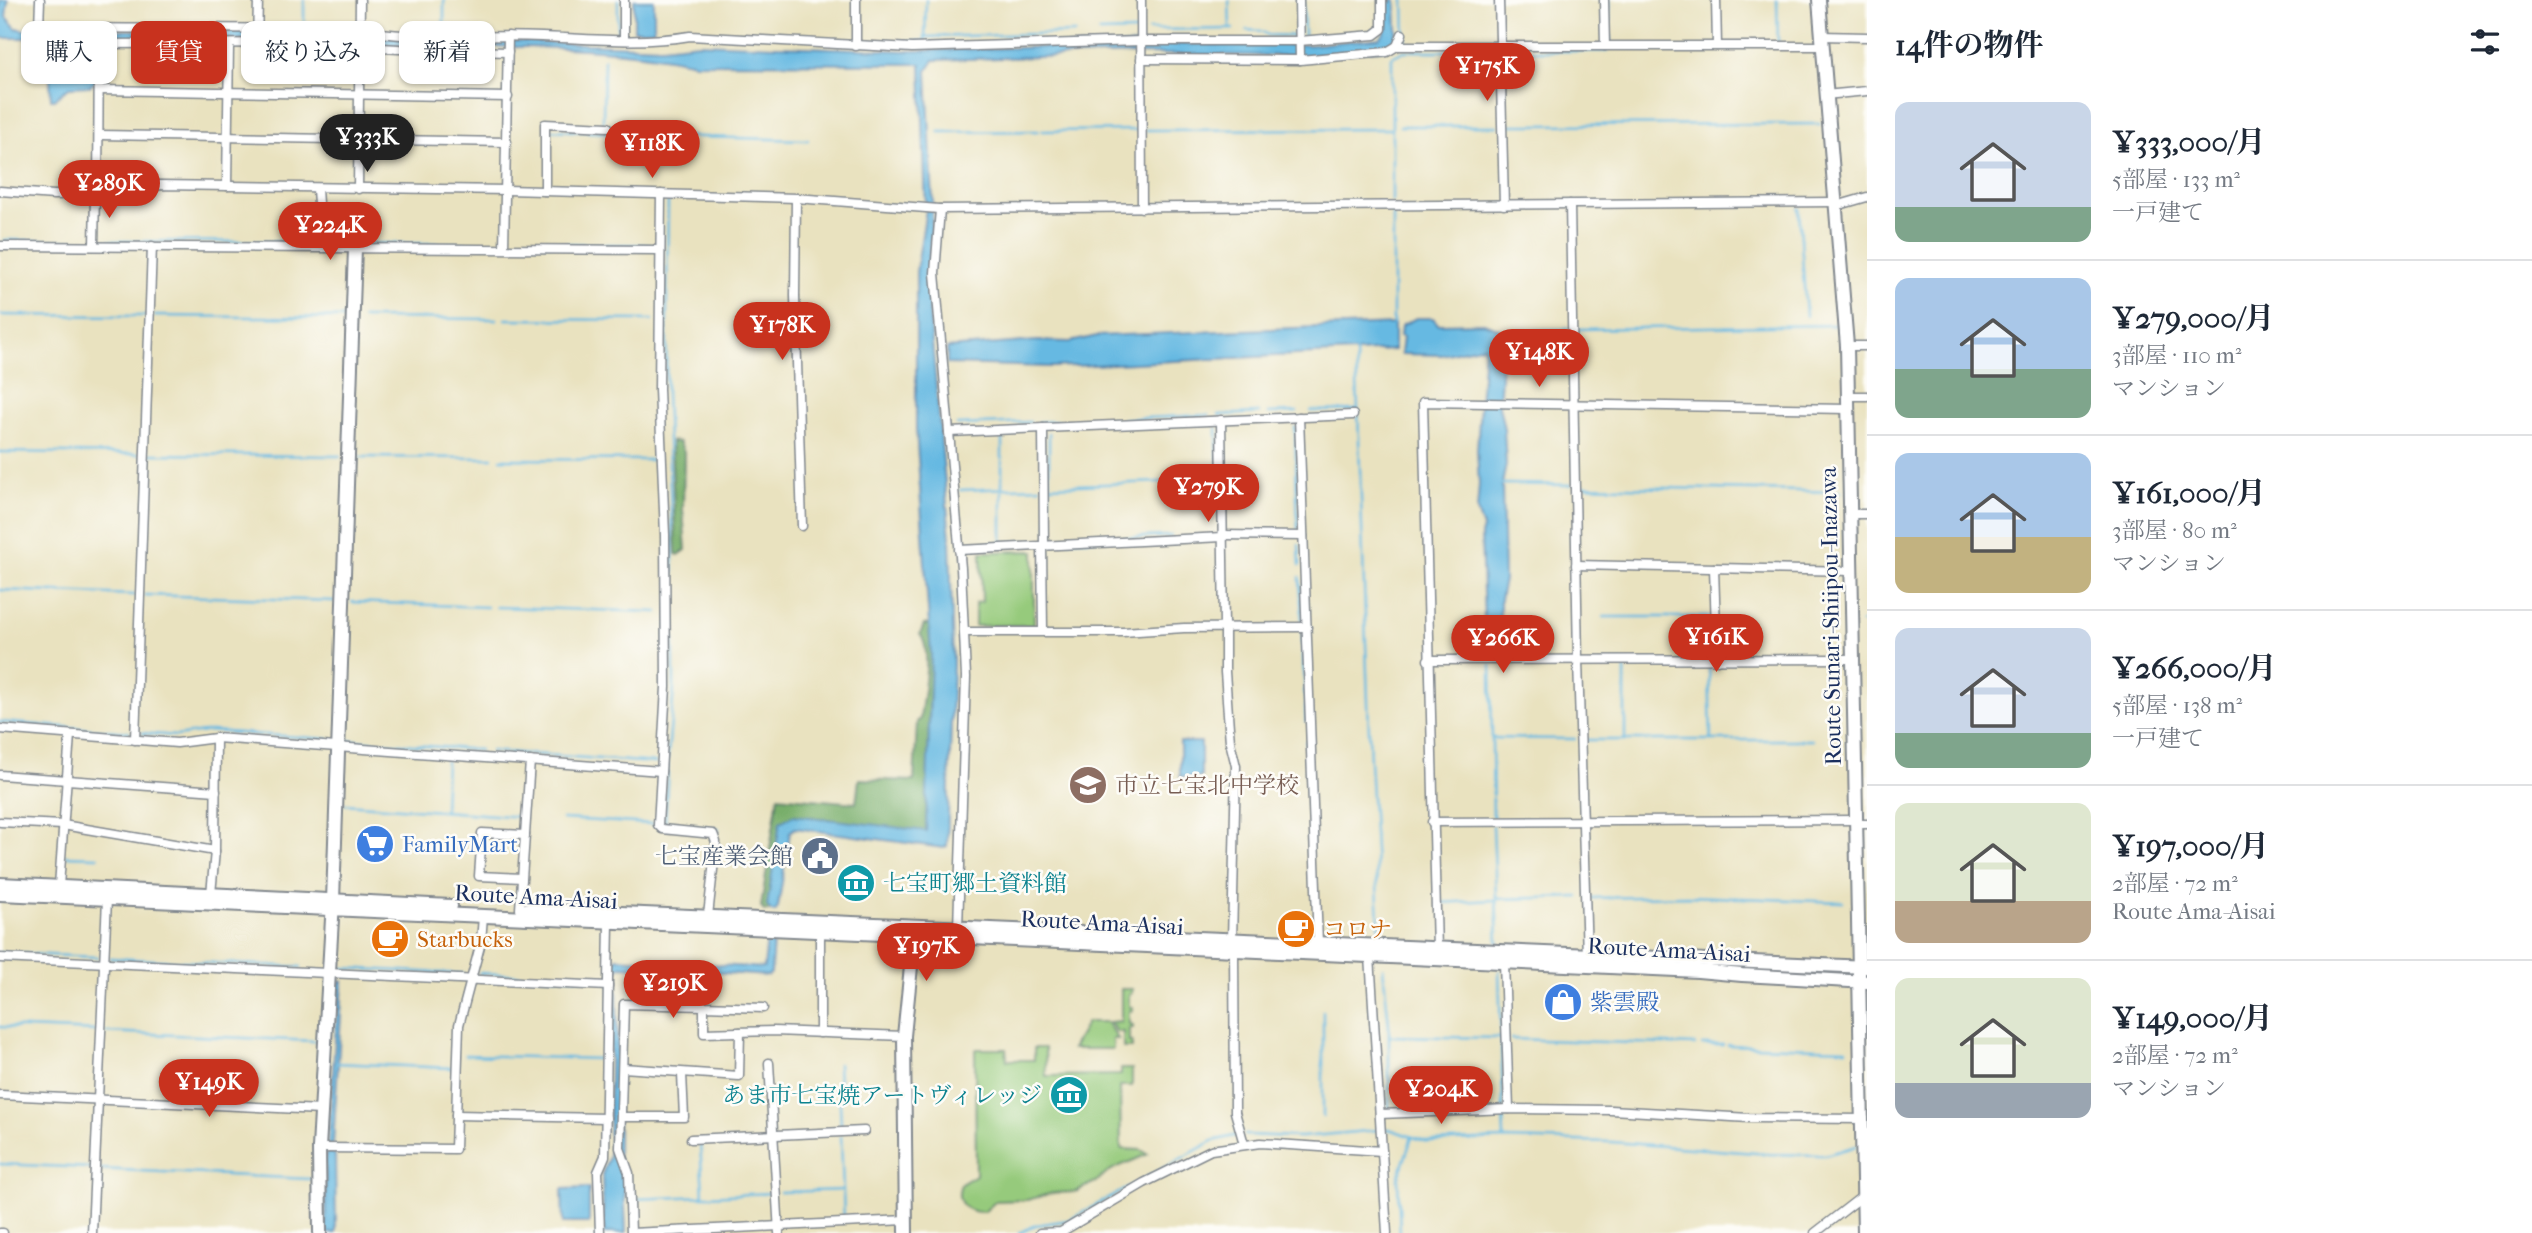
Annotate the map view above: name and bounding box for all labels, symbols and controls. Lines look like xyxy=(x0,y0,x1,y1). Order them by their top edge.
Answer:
chip: 購入 xyxy=(21,21,117,84)
chip: 賃貸 xyxy=(131,21,227,84)
chip: 絞り込み xyxy=(241,21,385,84)
chip: 新着 xyxy=(399,21,495,84)
icon: filters xyxy=(2466,23,2504,61)
text: 14件の物件 xyxy=(1895,28,2043,63)
pin: ¥175K xyxy=(1438,43,1536,103)
text: ¥175K xyxy=(1455,52,1519,79)
pin: ¥333K xyxy=(318,114,416,174)
pin: ¥118K xyxy=(603,120,701,180)
text: ¥333K xyxy=(336,123,398,150)
text: ¥333,000/月 xyxy=(2112,125,2265,160)
text: ¥118K xyxy=(621,129,683,156)
icon: home xyxy=(1951,130,2035,214)
pin: ¥289K xyxy=(60,160,158,220)
text: 5部屋 · 133 m² xyxy=(2112,166,2240,193)
text: ¥289K xyxy=(74,169,144,196)
text: 一戸建て xyxy=(2112,199,2204,226)
pin: ¥224K xyxy=(281,202,379,262)
text: ¥224K xyxy=(294,211,366,238)
text: ¥279,000/月 xyxy=(2112,301,2274,336)
pin: ¥178K xyxy=(733,302,831,362)
icon: home xyxy=(1951,306,2035,390)
text: ¥178K xyxy=(749,311,815,338)
pin: ¥148K xyxy=(1490,330,1588,389)
text: ¥148K xyxy=(1505,338,1573,365)
text: 3部屋 · 110 m² xyxy=(2112,342,2241,369)
text: マンション xyxy=(2112,375,2226,402)
pin: ¥279K xyxy=(1159,464,1257,524)
street label: Route Sunari-Shiipou-Inazawa xyxy=(1815,466,1847,766)
text: ¥279K xyxy=(1173,473,1243,500)
text: ¥161,000/月 xyxy=(2112,476,2266,511)
icon: home xyxy=(1951,481,2035,565)
text: 3部屋 · 80 m² xyxy=(2112,517,2237,544)
text: マンション xyxy=(2112,550,2226,577)
pin: ¥161K xyxy=(1667,614,1765,674)
pin: ¥266K xyxy=(1454,616,1552,675)
text: ¥161K xyxy=(1684,623,1748,650)
text: ¥266K xyxy=(1467,624,1539,651)
text: ¥266,000/月 xyxy=(2112,651,2276,686)
icon: home xyxy=(1951,656,2035,740)
text: 5部屋 · 138 m² xyxy=(2112,692,2242,719)
text: 一戸建て xyxy=(2112,725,2204,752)
school or university icon: 市立七宝北中学校 xyxy=(1067,764,1109,806)
place label: 市立七宝北中学校 xyxy=(1115,772,1299,799)
supermarket icon: FamilyMart xyxy=(354,823,396,865)
text: ¥197,000/月 xyxy=(2112,829,2269,864)
place label: FamilyMart xyxy=(402,831,518,858)
icon: home xyxy=(1951,831,2035,915)
public building icon: 七宝産業会館 xyxy=(799,835,841,877)
place label: 七宝産業会館 xyxy=(655,843,793,870)
museum icon: 七宝町郷土資料館 xyxy=(835,862,877,904)
place label: 七宝町郷土資料館 xyxy=(883,870,1067,897)
text: 2部屋 · 72 m² xyxy=(2112,870,2238,897)
street label: Route Ama-Aisai xyxy=(454,879,619,915)
text: Route Ama-Aisai xyxy=(2112,898,2276,925)
street label: Route Ama-Aisai xyxy=(1020,905,1185,941)
cafe icon: コロナ xyxy=(1275,908,1317,950)
place label: コロナ xyxy=(1323,916,1392,943)
cafe icon: Starbucks xyxy=(369,918,411,960)
pin: ¥197K xyxy=(877,923,975,983)
place label: Starbucks xyxy=(417,926,513,953)
text: ¥197K xyxy=(893,932,959,959)
street label: Route Ama-Aisai xyxy=(1587,932,1752,968)
pin: ¥219K xyxy=(624,960,722,1020)
text: ¥219K xyxy=(640,969,706,996)
shop icon: 紫雲殿 xyxy=(1542,981,1584,1023)
place label: 紫雲殿 xyxy=(1590,989,1659,1016)
text: ¥149,000/月 xyxy=(2112,1001,2273,1036)
icon: home xyxy=(1951,1006,2035,1090)
text: 2部屋 · 72 m² xyxy=(2112,1042,2238,1069)
pin: ¥149K xyxy=(160,1060,258,1119)
pin: ¥204K xyxy=(1392,1066,1490,1126)
text: ¥149K xyxy=(175,1068,243,1095)
museum icon: あま市七宝焼アートヴィレッジ xyxy=(1048,1074,1090,1116)
text: ¥204K xyxy=(1405,1075,1477,1102)
text: マンション xyxy=(2112,1075,2226,1102)
place label: あま市七宝焼アートヴィレッジ xyxy=(722,1082,1042,1109)

